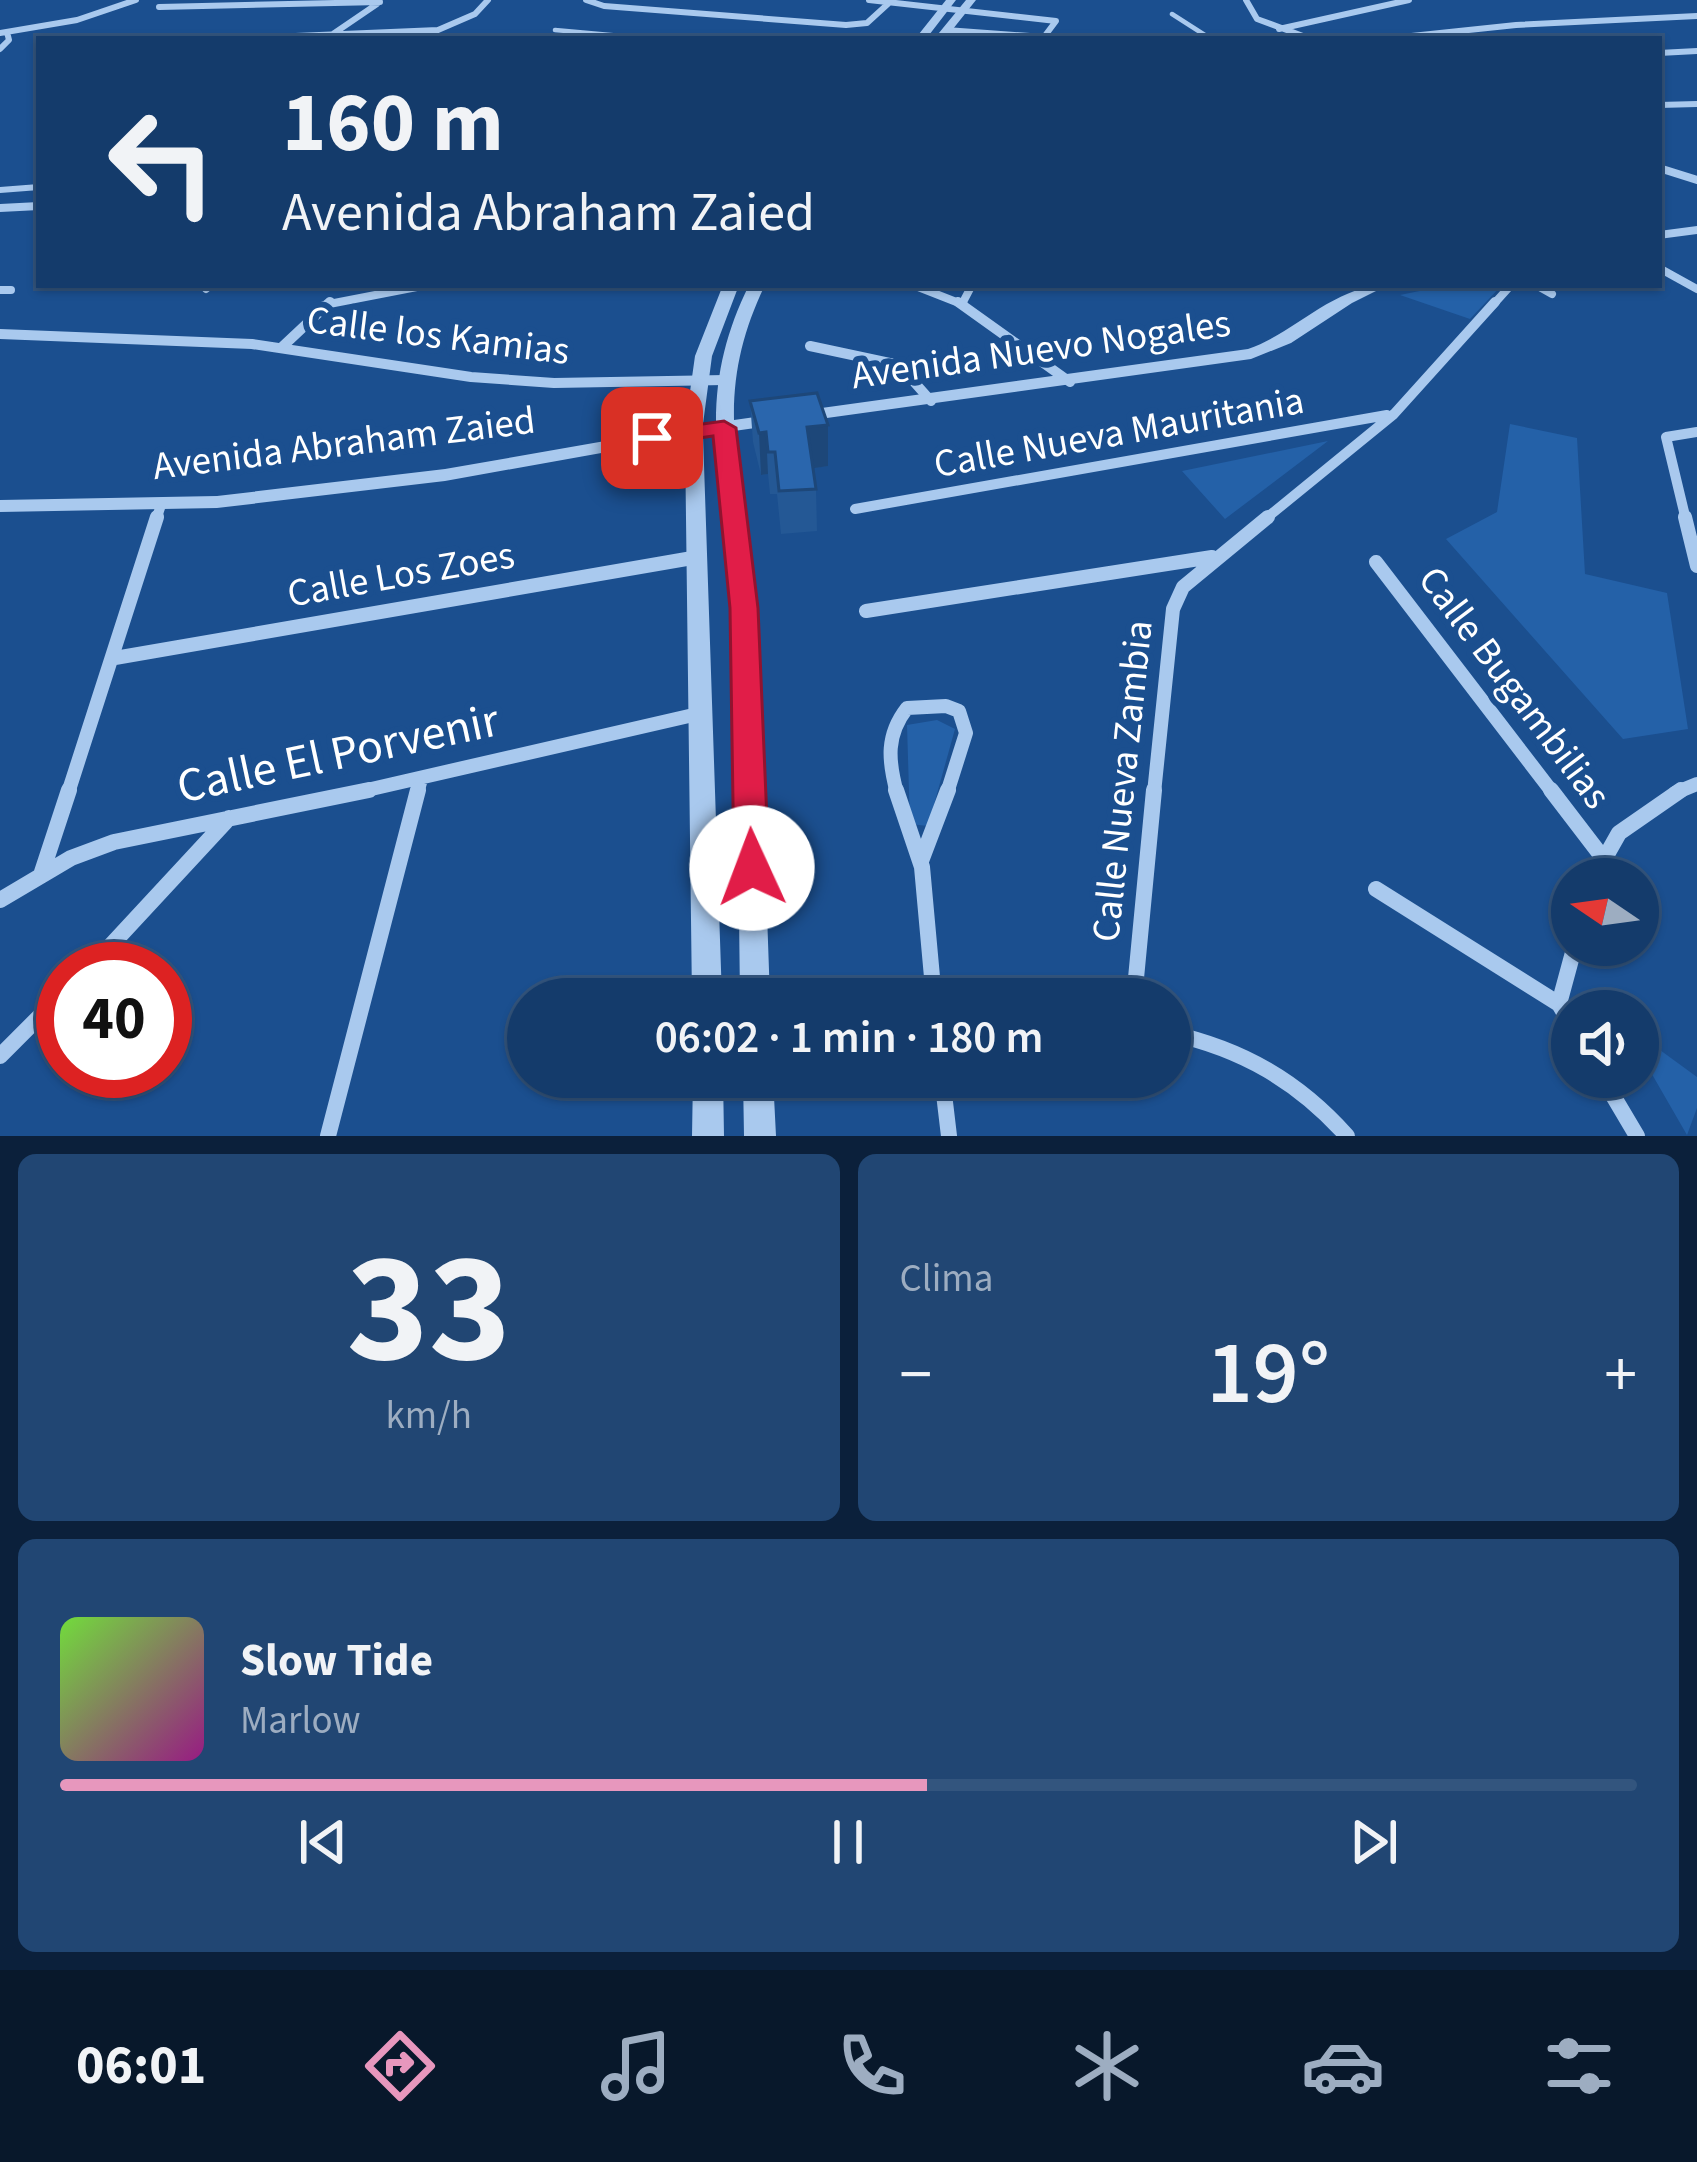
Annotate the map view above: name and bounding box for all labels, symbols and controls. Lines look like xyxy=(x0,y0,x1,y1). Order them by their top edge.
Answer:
text: 160 m xyxy=(282,64,504,184)
icon: left xyxy=(84,84,240,240)
text: Avenida Abraham Zaied xyxy=(282,175,815,252)
street label: Calle los Kamias xyxy=(303,292,573,380)
street label: Avenida Nuevo Nogales xyxy=(848,296,1234,404)
street label: Calle Nueva Mauritania xyxy=(930,373,1308,493)
pin xyxy=(601,387,703,489)
street label: Avenida Abraham Zaied xyxy=(150,393,538,495)
icon: arrive xyxy=(619,405,685,471)
street label: Calle Los Zoes xyxy=(283,527,519,623)
street label: Calle Bugambilias xyxy=(1404,555,1624,821)
street label: Calle Nueva Zambia xyxy=(1078,617,1168,945)
street label: Calle El Porvenir xyxy=(171,687,505,821)
position arrow xyxy=(689,805,815,931)
north arrow xyxy=(1551,858,1659,966)
map controls xyxy=(1551,858,1659,1098)
speed limit sign: 40 xyxy=(36,942,192,1098)
button: sound xyxy=(1551,990,1659,1098)
text: 06:02 · 1 min · 180 m xyxy=(655,1006,1043,1070)
text: 33 xyxy=(346,1199,511,1421)
text: Clima xyxy=(900,1251,993,1307)
text: 19° xyxy=(1206,1310,1330,1438)
text: − xyxy=(900,1328,932,1422)
text: + xyxy=(1604,1328,1637,1422)
text: km/h xyxy=(385,1388,472,1444)
text: Slow Tide xyxy=(240,1629,433,1693)
text: Marlow xyxy=(240,1693,361,1749)
icon: previous xyxy=(290,1809,356,1875)
icon: pause xyxy=(815,1809,881,1875)
icon: next xyxy=(1341,1809,1407,1875)
icon: directions xyxy=(358,2024,442,2108)
icon: music xyxy=(594,2024,678,2108)
icon: phone xyxy=(830,2024,914,2108)
icon: climate xyxy=(1065,2024,1149,2108)
icon: car xyxy=(1301,2024,1385,2108)
icon: filters xyxy=(1537,2024,1621,2108)
text: 06:01 xyxy=(76,2028,206,2105)

